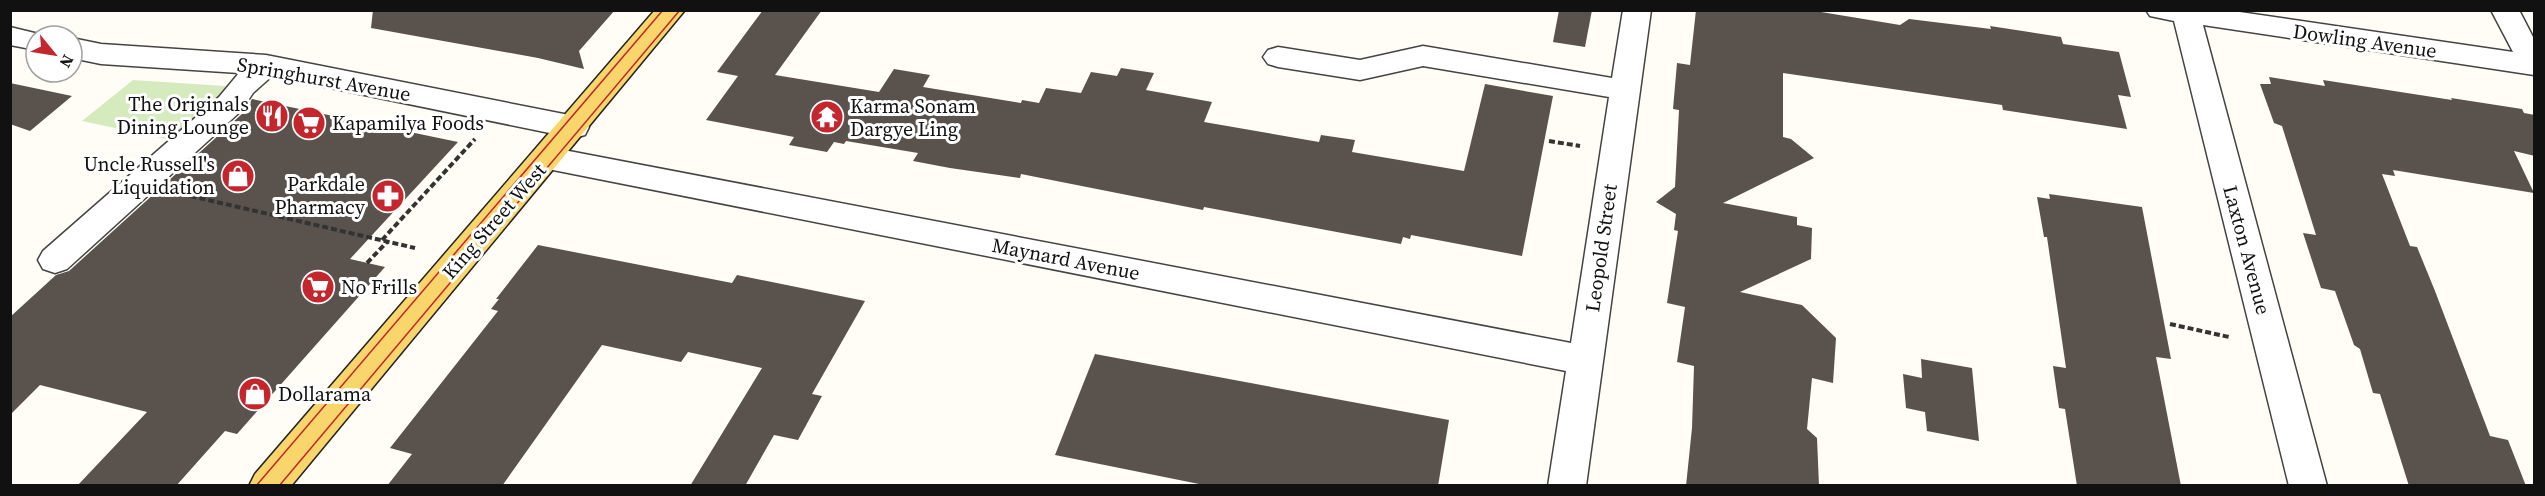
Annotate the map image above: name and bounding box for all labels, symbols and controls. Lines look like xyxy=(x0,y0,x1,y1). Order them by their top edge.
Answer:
street label: Dowling Avenue xyxy=(2291,17,2439,65)
north arrow xyxy=(24,24,84,84)
street label: Springhurst Avenue xyxy=(235,50,413,108)
text: N xyxy=(54,51,79,72)
place label: The Originals Dining Lounge xyxy=(117,90,249,141)
place label: Karma Sonam Dargye Ling xyxy=(850,92,976,143)
restaurant icon: The Originals Dining Lounge xyxy=(254,98,290,134)
temple icon: Karma Sonam Dargye Ling xyxy=(809,99,845,135)
supermarket icon: Kapamilya Foods xyxy=(291,105,327,141)
place label: Kapamilya Foods xyxy=(332,109,484,137)
place label: Uncle Russell's Liquidation xyxy=(84,150,215,201)
street label: King Street West xyxy=(436,157,553,285)
shop icon: Uncle Russell's Liquidation xyxy=(220,158,256,194)
place label: Parkdale Pharmacy xyxy=(274,170,366,221)
pharmacy icon: Parkdale Pharmacy xyxy=(370,178,406,214)
street label: Leopold Street xyxy=(1578,182,1624,314)
street label: Laxton Avenue xyxy=(2216,182,2278,318)
street label: Maynard Avenue xyxy=(990,231,1142,287)
supermarket icon: No Frills xyxy=(300,269,336,305)
place label: No Frills xyxy=(341,273,417,301)
shop icon: Dollarama xyxy=(237,376,273,412)
place label: Dollarama xyxy=(278,380,372,408)

